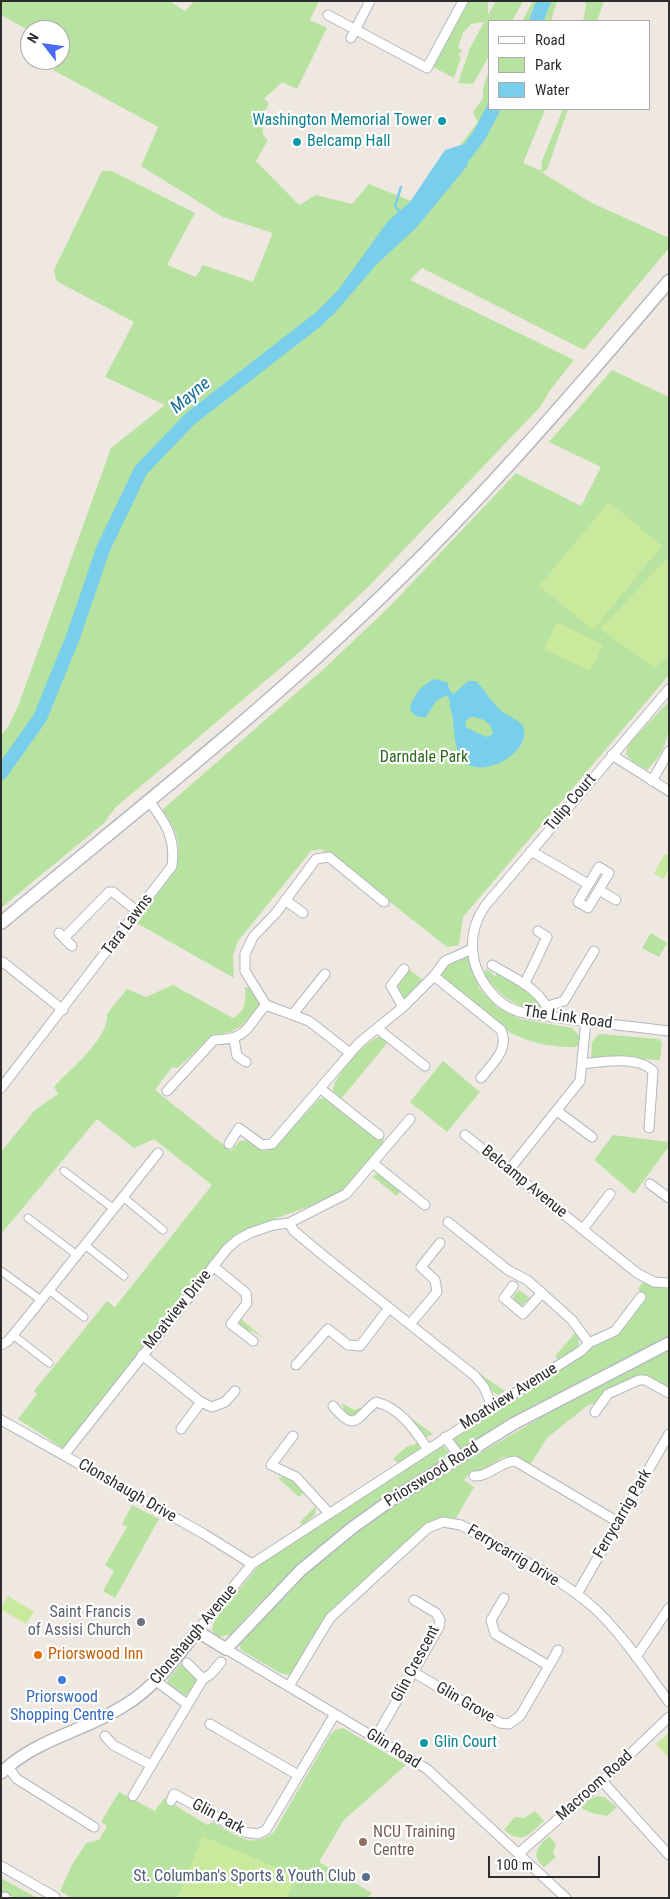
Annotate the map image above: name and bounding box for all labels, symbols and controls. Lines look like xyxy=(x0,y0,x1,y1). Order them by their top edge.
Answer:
north arrow xyxy=(20,20,70,70)
legend xyxy=(488,20,650,110)
text: N xyxy=(24,30,42,46)
text: Road xyxy=(535,31,565,49)
text: Park xyxy=(535,56,562,74)
text: Water xyxy=(535,81,569,99)
place label: Washington Memorial Tower xyxy=(252,111,432,131)
marker: Washington Memorial Tower xyxy=(436,115,448,127)
place label: Belcamp Hall xyxy=(307,132,390,152)
marker: Belcamp Hall xyxy=(291,136,303,148)
water label: Mayne xyxy=(167,373,215,419)
park label: Darndale Park xyxy=(380,748,468,768)
street label: Tulip Court xyxy=(541,770,601,836)
street label: Tara Lawns xyxy=(99,891,157,959)
street label: The Link Road xyxy=(522,1002,614,1034)
street label: Belcamp Avenue xyxy=(477,1142,571,1222)
street label: Moatview Drive xyxy=(140,1266,216,1354)
street label: Moatview Avenue xyxy=(457,1360,561,1434)
street label: Priorswood Road xyxy=(381,1438,483,1512)
street label: Clonshaugh Drive xyxy=(75,1455,179,1527)
street label: Ferrycarrig Park xyxy=(590,1466,656,1562)
street label: Ferrycarrig Drive xyxy=(464,1521,562,1591)
street label: Clonshaugh Avenue xyxy=(147,1581,241,1689)
place label: Saint Francis of Assisi Church xyxy=(28,1603,131,1641)
marker: Saint Francis of Assisi Church xyxy=(135,1616,147,1628)
street label: Glin Crescent xyxy=(388,1622,444,1706)
place label: Priorswood Inn xyxy=(48,1645,143,1665)
marker: Priorswood Inn xyxy=(32,1649,44,1661)
marker: Priorswood Shopping Centre xyxy=(56,1674,68,1686)
street label: Glin Grove xyxy=(432,1679,498,1727)
place label: Priorswood Shopping Centre xyxy=(10,1688,114,1726)
street label: Glin Road xyxy=(362,1725,424,1773)
place label: Glin Court xyxy=(434,1733,497,1753)
marker: Glin Court xyxy=(418,1737,430,1749)
street label: Macroom Road xyxy=(553,1747,637,1825)
street label: Glin Park xyxy=(188,1795,248,1839)
place label: NCU Training Centre xyxy=(373,1823,455,1861)
marker: NCU Training Centre xyxy=(357,1836,369,1848)
scale bar xyxy=(490,1846,602,1878)
text: 100 m xyxy=(496,1856,533,1874)
place label: St. Columban's Sports & Youth Club xyxy=(133,1867,356,1887)
marker: St. Columban's Sports & Youth Club xyxy=(360,1871,372,1883)

